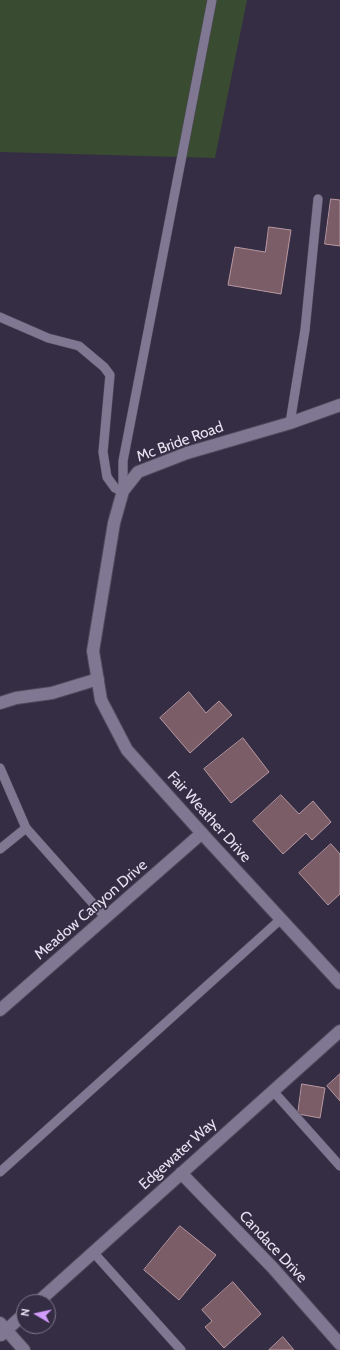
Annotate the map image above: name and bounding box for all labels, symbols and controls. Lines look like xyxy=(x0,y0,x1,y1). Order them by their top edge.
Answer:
street label: Mc Bride Road xyxy=(134,418,226,466)
street label: Fair Weather Drive xyxy=(163,768,255,866)
street label: Meadow Canyon Drive xyxy=(31,856,151,964)
street label: Edgewater Way xyxy=(135,1114,221,1194)
street label: Candace Drive xyxy=(235,1207,311,1287)
north arrow xyxy=(16,1294,56,1334)
text: N xyxy=(18,1307,33,1317)

